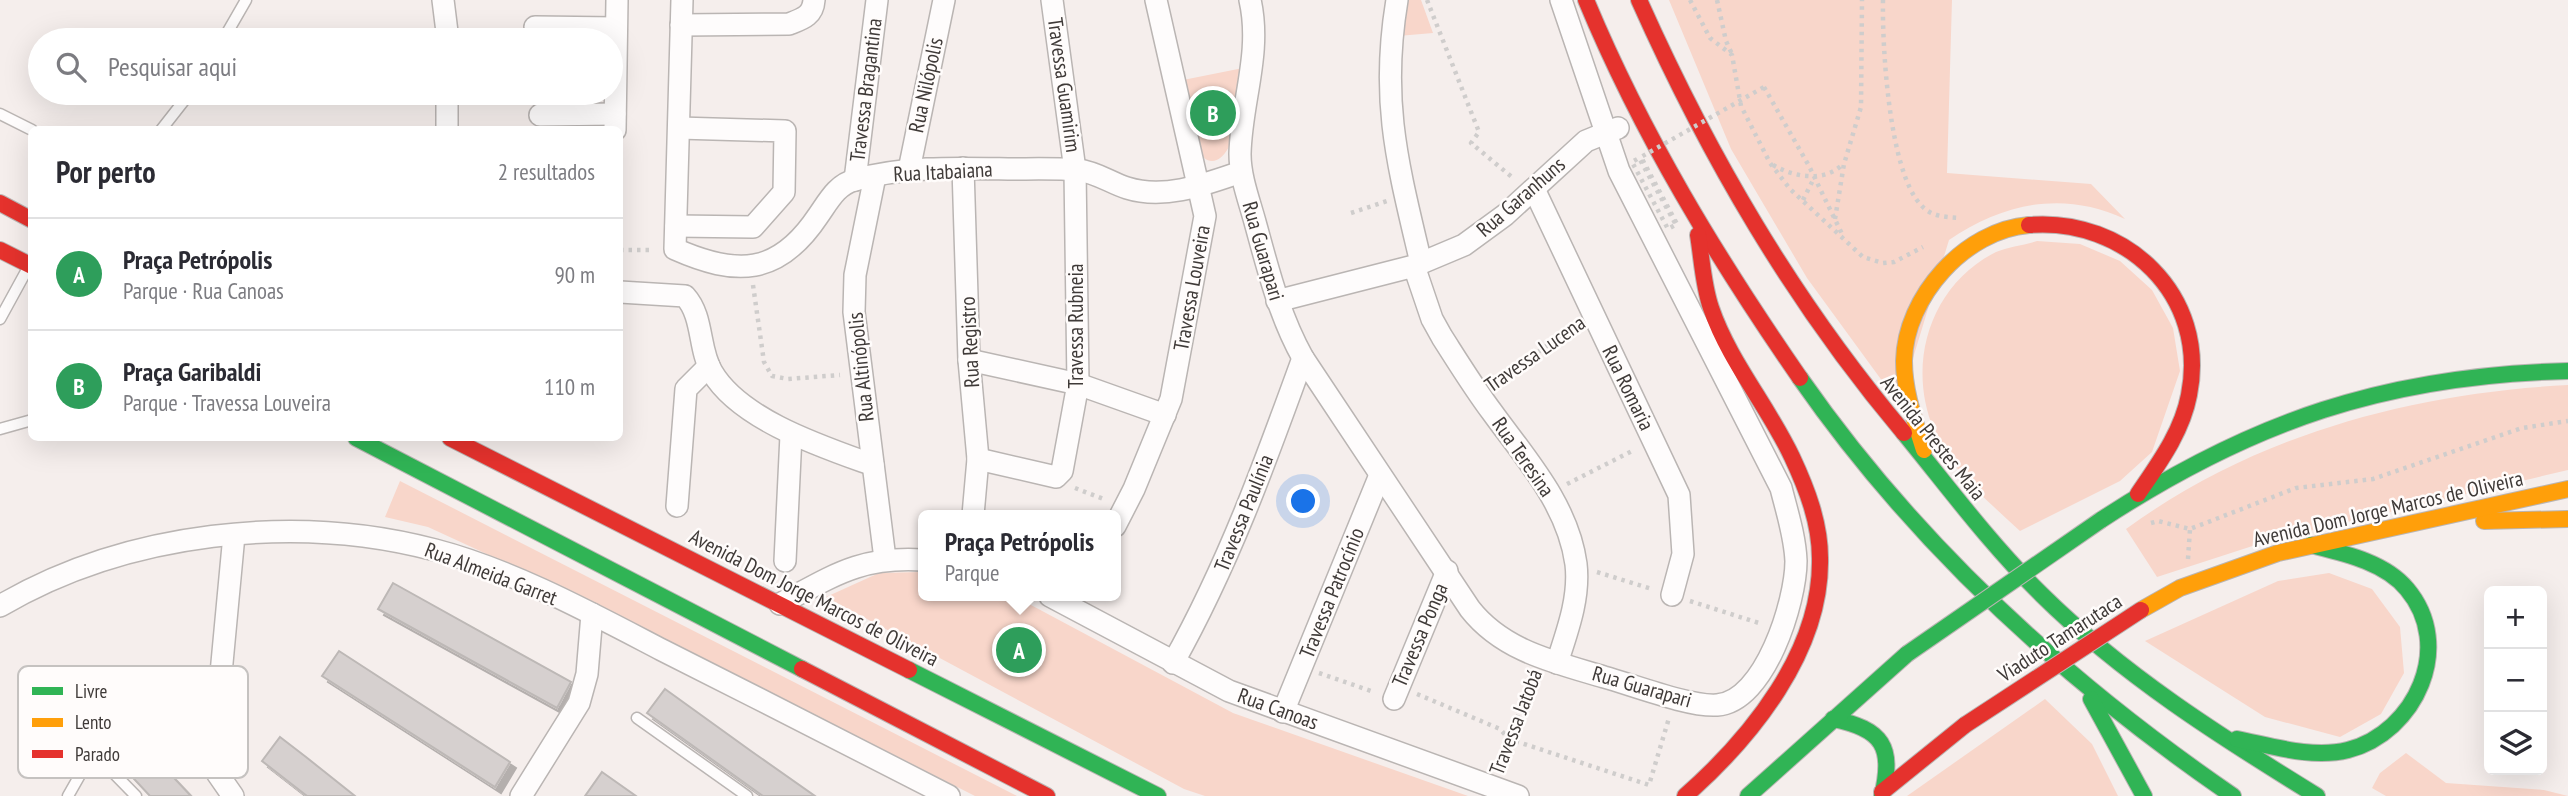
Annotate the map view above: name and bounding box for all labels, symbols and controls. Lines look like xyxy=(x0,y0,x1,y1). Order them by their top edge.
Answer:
street label: Travessa Guamirim xyxy=(1042,16,1087,154)
street label: Travessa Bragantina xyxy=(843,17,888,163)
search box xyxy=(28,28,623,105)
street label: Rua Nilópolis xyxy=(902,35,949,135)
icon: search xyxy=(52,48,90,86)
text: Pesquisar aqui xyxy=(108,50,237,83)
pin: B xyxy=(1190,87,1236,139)
street label: Rua Garanhuns xyxy=(1471,151,1571,243)
text: Por perto xyxy=(56,152,156,191)
street label: Rua Itabaiana xyxy=(893,155,993,188)
text: 2 resultados xyxy=(498,157,595,186)
street label: Rua Guarapari xyxy=(1236,198,1291,304)
street label: Travessa Louveira xyxy=(1167,223,1216,353)
text: Praça Petrópolis xyxy=(123,243,272,276)
text: A xyxy=(73,260,85,289)
text: 90 m xyxy=(554,260,595,289)
street label: Travessa Rubneia xyxy=(1062,264,1089,388)
text: Parque · Rua Canoas xyxy=(123,276,284,305)
street label: Rua Registro xyxy=(954,296,985,388)
street label: Travessa Lucena xyxy=(1479,309,1590,398)
street label: Rua Altinópolis xyxy=(841,311,880,423)
street label: Rua Romaria xyxy=(1596,341,1661,435)
text: Praça Garibaldi xyxy=(123,355,261,388)
street label: Avenida Prestes Maia xyxy=(1875,370,1992,506)
text: B xyxy=(73,372,85,401)
text: 110 m xyxy=(544,372,595,401)
text: Parque · Travessa Louveira xyxy=(123,388,331,417)
street label: Rua Teresina xyxy=(1486,412,1561,502)
street label: Travessa Paulínia xyxy=(1208,450,1279,575)
street label: Avenida Dom Jorge Marcos de Oliveira xyxy=(2250,464,2525,553)
your location xyxy=(1286,484,1320,518)
popup xyxy=(918,510,1121,601)
street label: Avenida Dom Jorge Marcos de Oliveira xyxy=(685,523,943,672)
street label: Travessa Patrocínio xyxy=(1293,524,1370,662)
text: Praça Petrópolis xyxy=(945,525,1094,558)
street label: Rua Almeida Garret xyxy=(421,536,561,611)
text: Parque xyxy=(945,558,1000,587)
street label: Travessa Ponga xyxy=(1386,579,1454,691)
map controls xyxy=(2484,586,2547,775)
button: + xyxy=(2484,586,2547,649)
street label: Viaduto Tamarutaca xyxy=(1992,587,2127,688)
pin: A xyxy=(996,624,1042,676)
button: − xyxy=(2484,649,2547,712)
street label: Rua Guarapari xyxy=(1589,659,1695,714)
street label: Travessa Jatobá xyxy=(1483,665,1548,779)
legend xyxy=(18,666,248,778)
text: Livre xyxy=(75,679,108,703)
street label: Rua Canoas xyxy=(1234,682,1322,736)
text: Lento xyxy=(75,710,112,734)
button: layers xyxy=(2484,712,2547,775)
text: Parado xyxy=(75,742,120,766)

